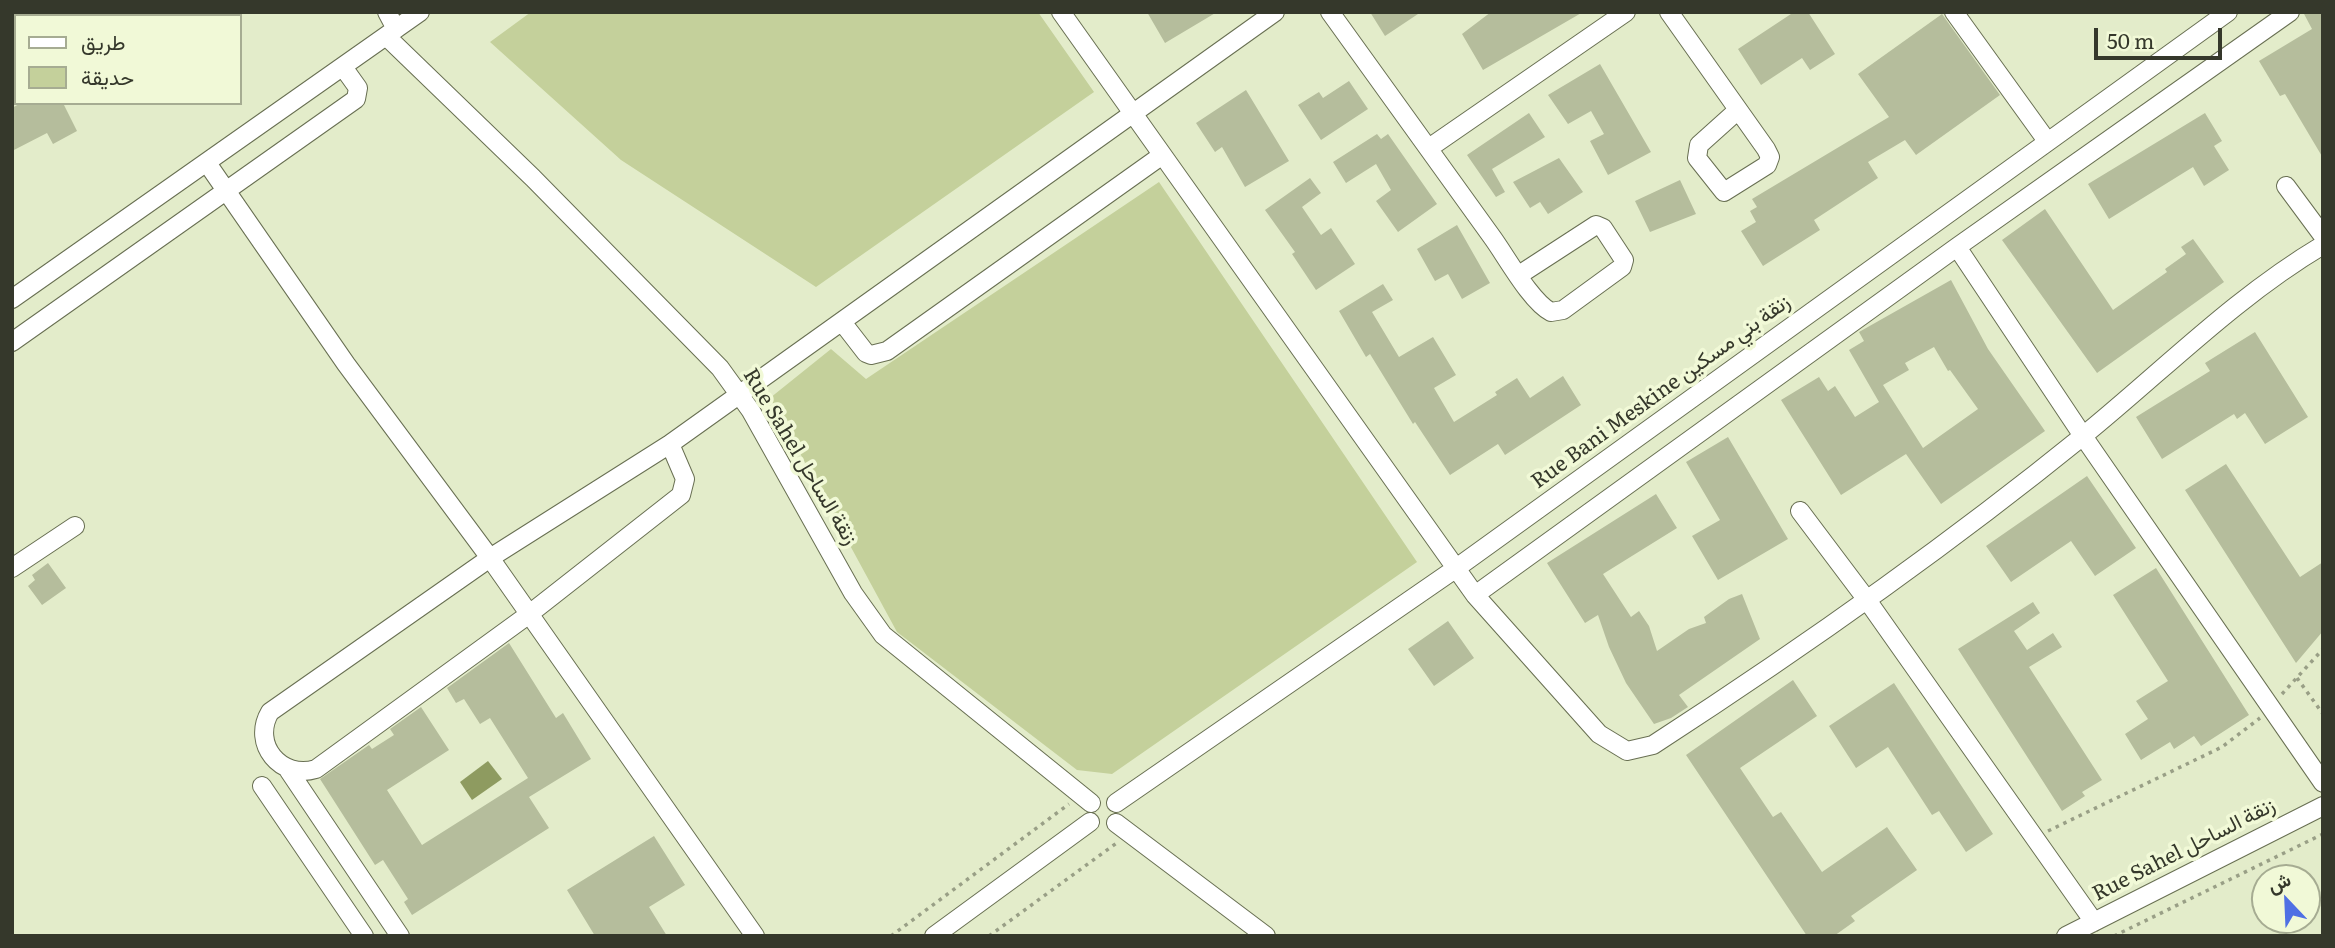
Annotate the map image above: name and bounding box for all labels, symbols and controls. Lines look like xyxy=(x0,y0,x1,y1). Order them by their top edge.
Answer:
legend xyxy=(14,14,242,105)
scale bar xyxy=(2097,14,2225,58)
text: 50 m xyxy=(2107,24,2154,55)
text: طريق xyxy=(81,25,126,56)
text: حديقة xyxy=(81,60,134,91)
street label: Rue Bani Meskine زنقة بني مسكين xyxy=(1527,290,1795,494)
street label: Rue Sahel زنقة الساحل xyxy=(737,364,863,550)
street label: Rue Sahel زنقة الساحل xyxy=(2089,793,2279,907)
north arrow xyxy=(2251,864,2321,934)
text: ش xyxy=(2263,864,2295,899)

